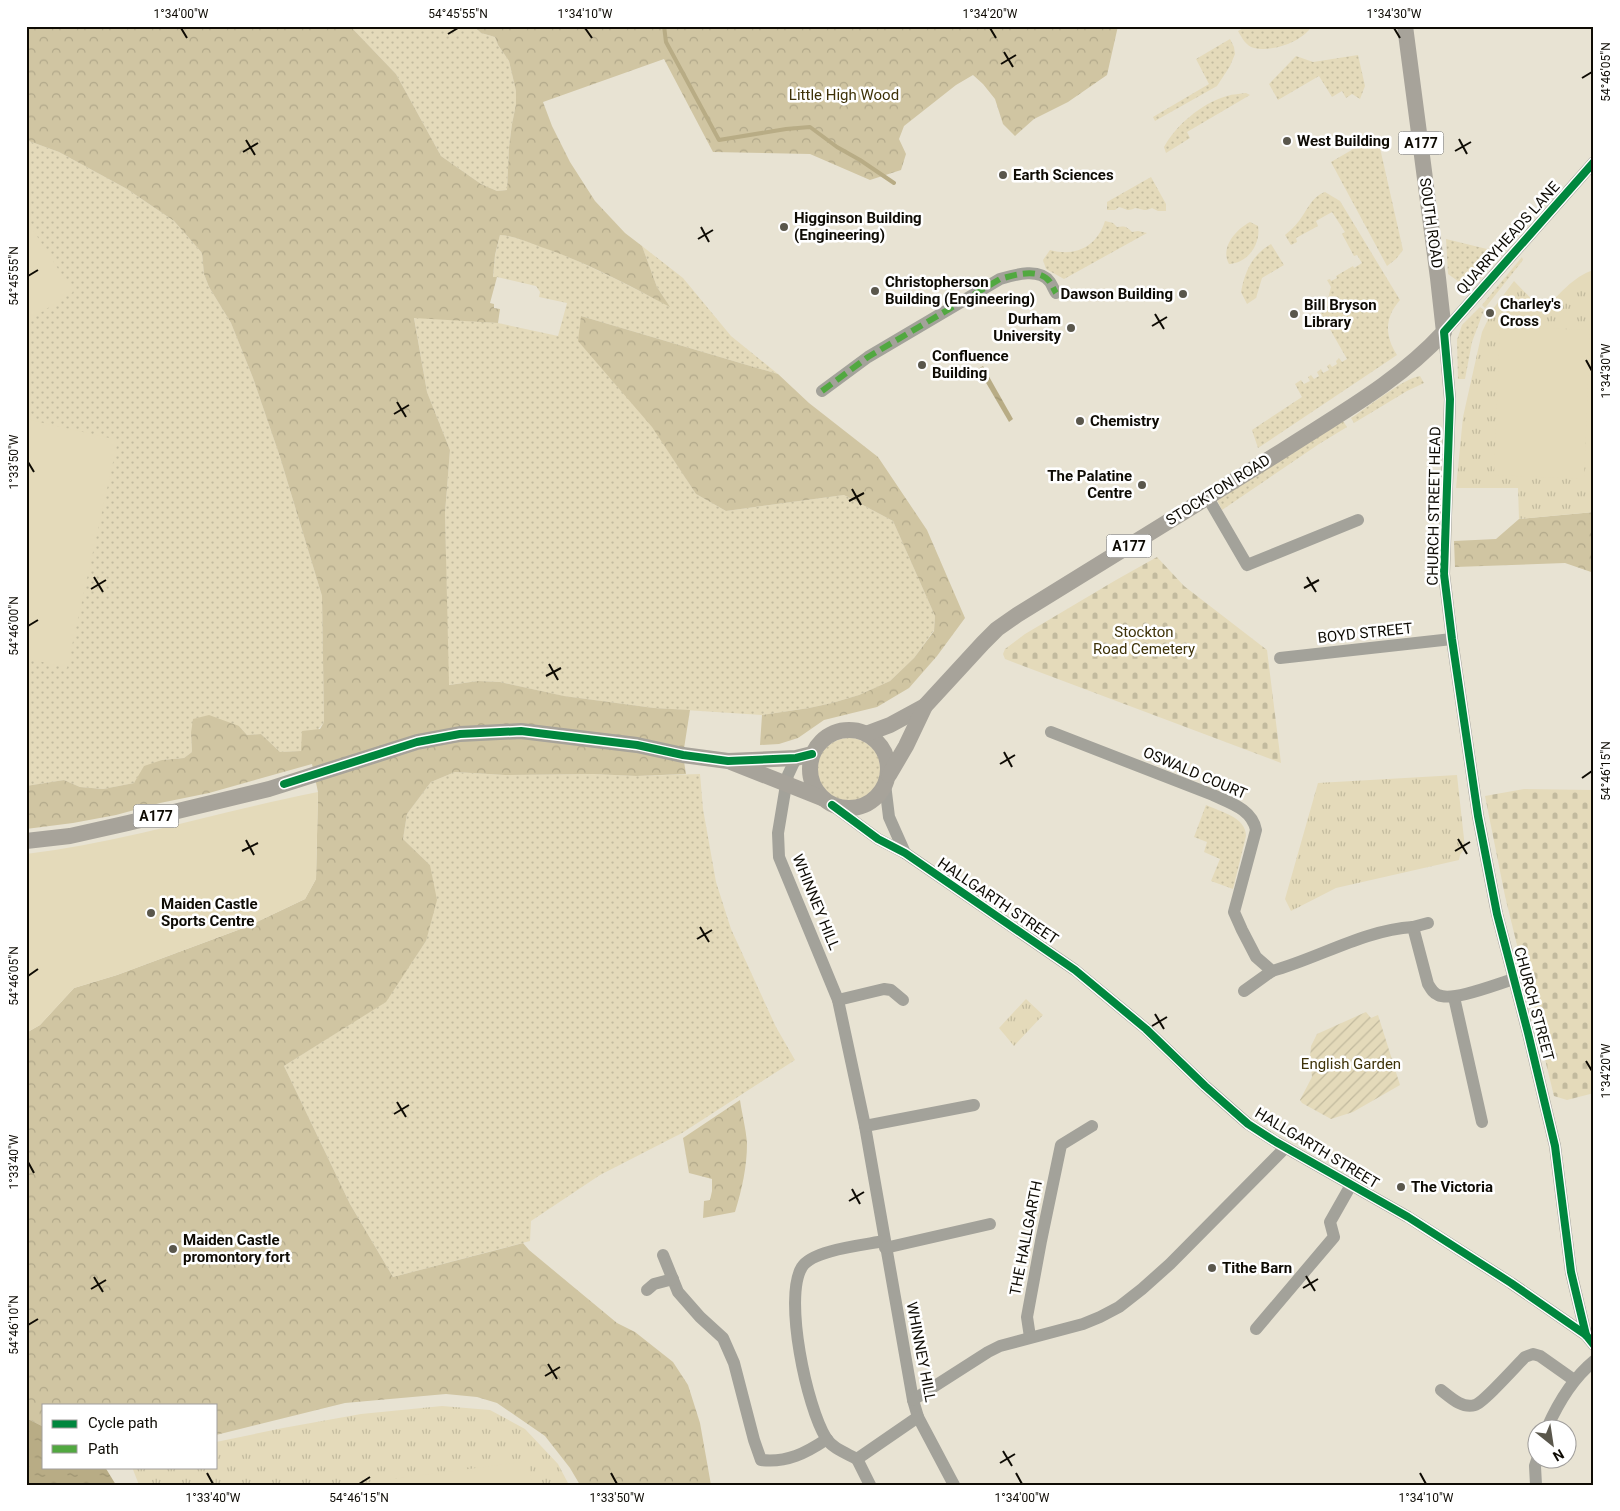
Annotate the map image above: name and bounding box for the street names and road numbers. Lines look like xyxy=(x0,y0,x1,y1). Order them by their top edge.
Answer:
road number: A177 xyxy=(1398,132,1444,154)
street label: SOUTH ROAD xyxy=(1416,177,1446,269)
street label: QUARRYHEADS LANE xyxy=(1453,178,1564,298)
street label: CHURCH STREET HEAD xyxy=(1424,426,1444,586)
street label: STOCKTON ROAD xyxy=(1162,451,1274,529)
road number: A177 xyxy=(1106,534,1152,558)
street label: BOYD STREET xyxy=(1317,619,1413,647)
street label: OSWALD COURT xyxy=(1140,743,1250,803)
road number: A177 xyxy=(134,804,178,828)
street label: WHINNEY HILL xyxy=(789,851,843,953)
street label: HALLGARTH STREET xyxy=(934,854,1062,948)
street label: CHURCH STREET xyxy=(1510,945,1558,1063)
street label: HALLGARTH STREET xyxy=(1252,1104,1382,1192)
street label: THE HALLGARTH xyxy=(1006,1179,1046,1297)
street label: WHINNEY HILL xyxy=(902,1300,940,1404)

